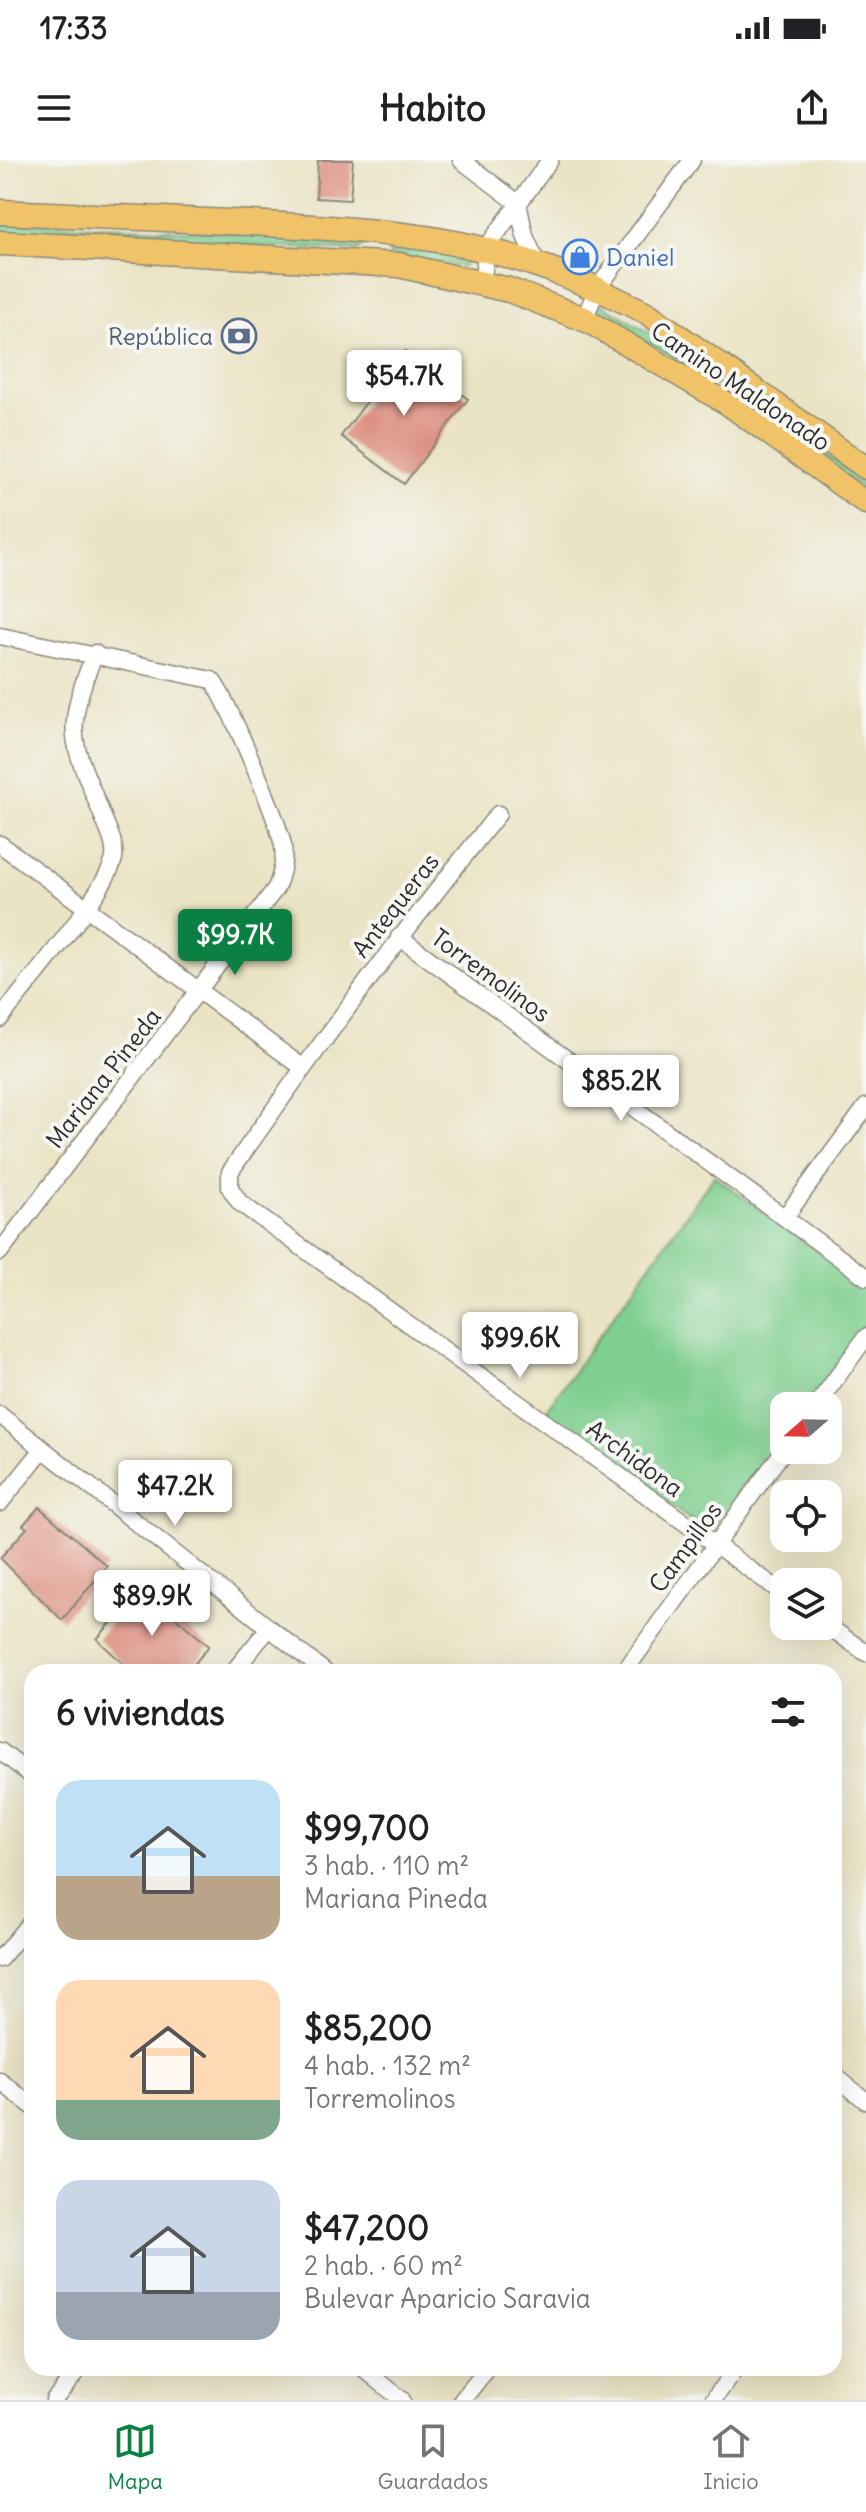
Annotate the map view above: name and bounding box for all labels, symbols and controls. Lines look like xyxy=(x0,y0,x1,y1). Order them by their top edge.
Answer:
text: 17:33 xyxy=(40,9,107,47)
icon: menu xyxy=(32,86,76,130)
text: Habito xyxy=(380,86,486,131)
icon: share xyxy=(790,86,834,130)
shop icon: Daniel xyxy=(561,238,599,276)
place label: Daniel xyxy=(606,242,674,272)
street label: Camino Maldonado xyxy=(646,315,836,457)
bank icon: República xyxy=(220,317,258,355)
place label: República xyxy=(108,321,213,351)
pin: $54.7K xyxy=(339,350,469,418)
text: $54.7K xyxy=(365,359,443,392)
street label: Antequeras xyxy=(345,847,445,963)
pin: $99.7K xyxy=(170,909,300,977)
text: $99.7K xyxy=(196,918,274,951)
street label: Torremolinos xyxy=(426,922,556,1028)
street label: Mariana Pineda xyxy=(39,1002,167,1154)
pin: $85.2K xyxy=(556,1055,686,1123)
text: $85.2K xyxy=(581,1064,661,1097)
pin: $99.6K xyxy=(455,1312,585,1380)
text: $99.6K xyxy=(480,1321,560,1354)
north arrow xyxy=(770,1392,842,1464)
map controls xyxy=(770,1392,842,1640)
street label: Archidona xyxy=(581,1413,689,1503)
pin: $47.2K xyxy=(110,1460,240,1528)
text: $47.2K xyxy=(136,1469,214,1502)
button: locate xyxy=(770,1480,842,1552)
street label: Campillos xyxy=(642,1496,728,1598)
button: layers xyxy=(770,1568,842,1640)
pin: $89.9K xyxy=(87,1570,217,1638)
text: $89.9K xyxy=(112,1579,192,1612)
icon: filters xyxy=(766,1690,810,1734)
text: 6 viviendas xyxy=(56,1691,225,1734)
text: $99,700 xyxy=(304,1806,430,1849)
icon: home xyxy=(120,1812,216,1908)
text: 3 hab. · 110 m² xyxy=(304,1849,469,1882)
text: Mariana Pineda xyxy=(304,1882,488,1915)
text: $85,200 xyxy=(304,2006,433,2049)
icon: home xyxy=(120,2012,216,2108)
text: 4 hab. · 132 m² xyxy=(304,2049,471,2082)
text: Torremolinos xyxy=(304,2082,456,2115)
text: $47,200 xyxy=(304,2206,429,2249)
icon: home xyxy=(120,2212,216,2308)
text: 2 hab. · 60 m² xyxy=(304,2249,463,2282)
text: Bulevar Aparicio Saravia xyxy=(304,2282,591,2315)
tab: Mapa xyxy=(107,2419,163,2495)
tab: Guardados xyxy=(378,2419,488,2495)
tab: Inicio xyxy=(703,2419,759,2495)

